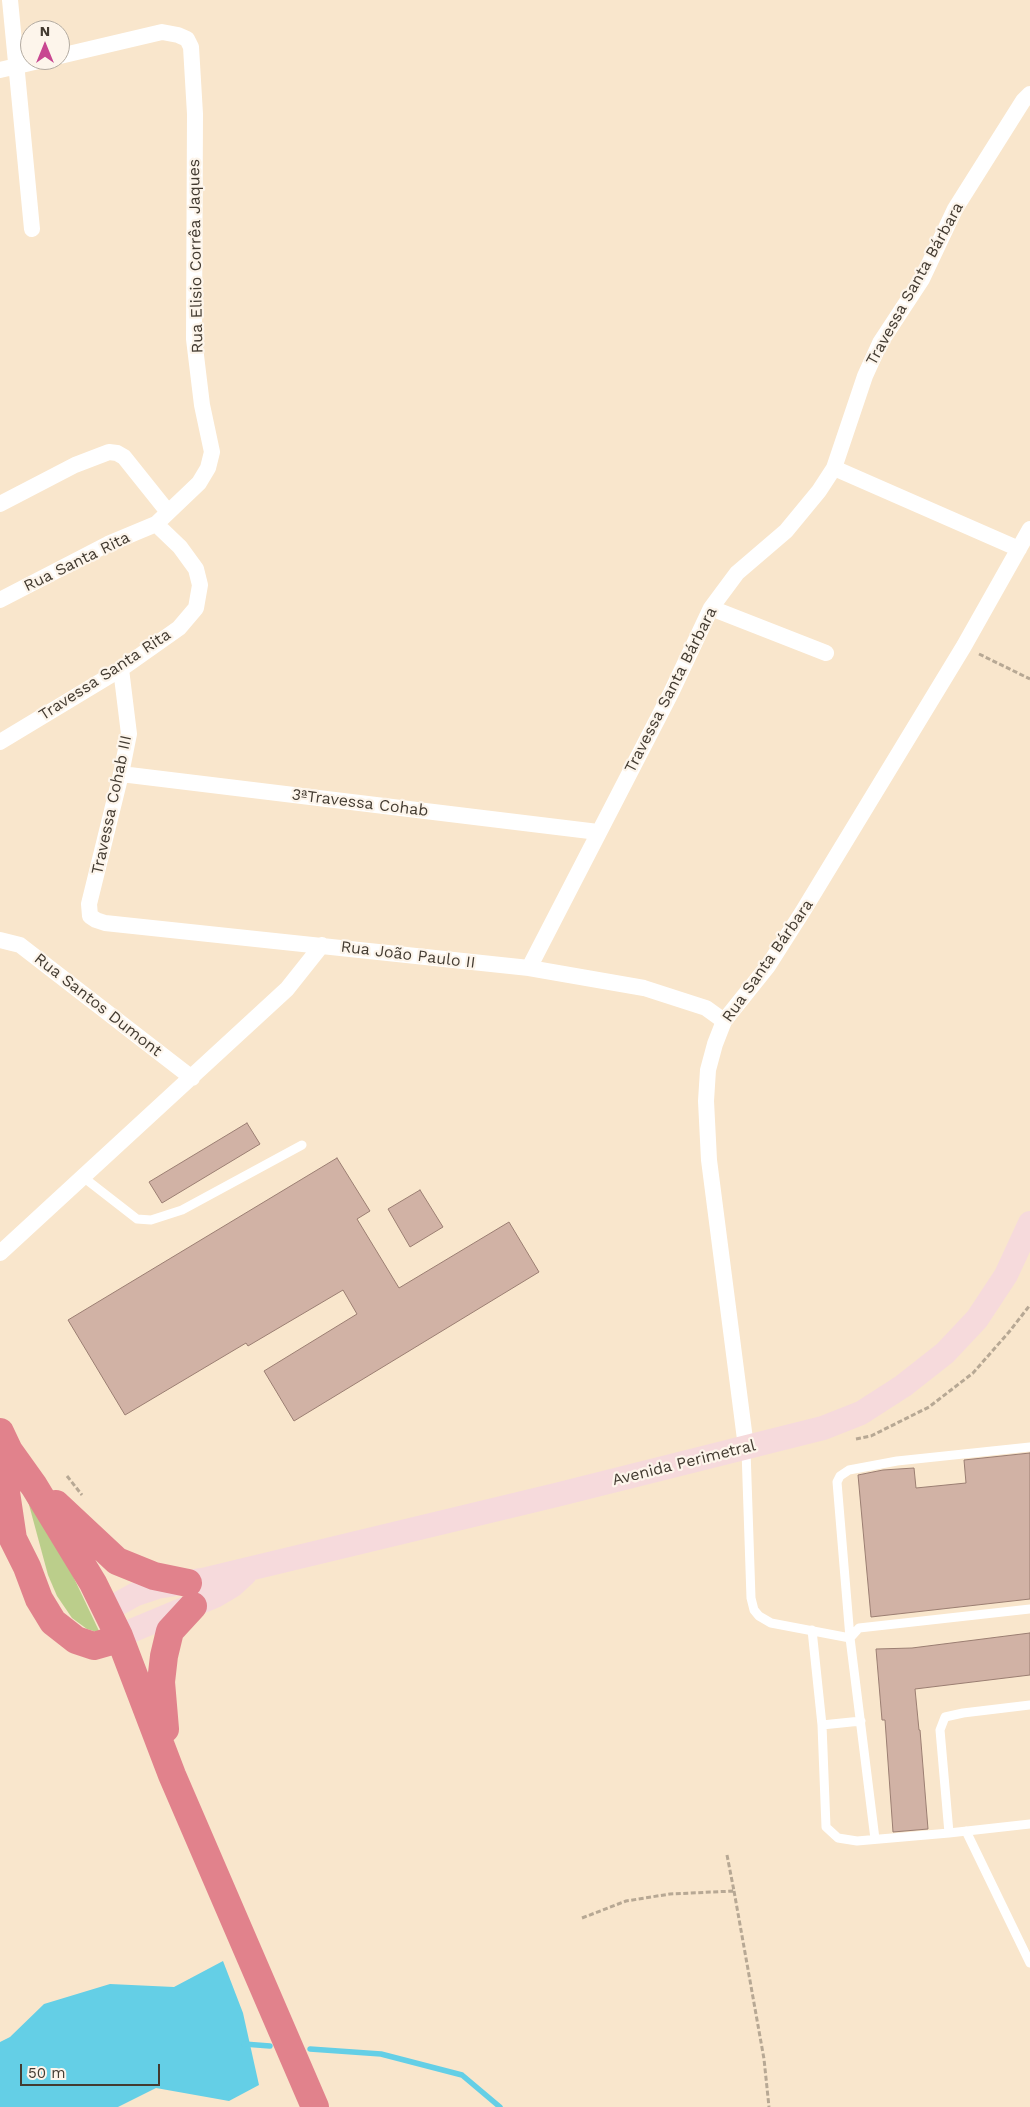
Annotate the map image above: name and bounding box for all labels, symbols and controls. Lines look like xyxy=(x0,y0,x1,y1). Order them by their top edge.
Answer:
north arrow xyxy=(20,20,70,70)
text: N xyxy=(40,23,50,39)
street label: Rua Elisio Corrêa Jaques xyxy=(185,159,207,353)
street label: Travessa Santa Bárbara xyxy=(862,199,968,369)
street label: Rua Santa Rita xyxy=(21,528,133,596)
street label: Travessa Santa Bárbara xyxy=(621,604,721,776)
street label: Travessa Santa Rita xyxy=(35,625,175,725)
street label: Travessa Cohab III xyxy=(88,734,136,876)
street label: 3ªTravessa Cohab xyxy=(291,785,429,821)
street label: Rua Santa Bárbara xyxy=(718,896,818,1026)
street label: Rua João Paulo II xyxy=(340,937,476,973)
street label: Rua Santos Dumont xyxy=(30,949,166,1061)
street label: Avenida Perimetral xyxy=(610,1436,758,1490)
scale bar xyxy=(22,2054,162,2086)
text: 50 m xyxy=(28,2064,65,2082)

